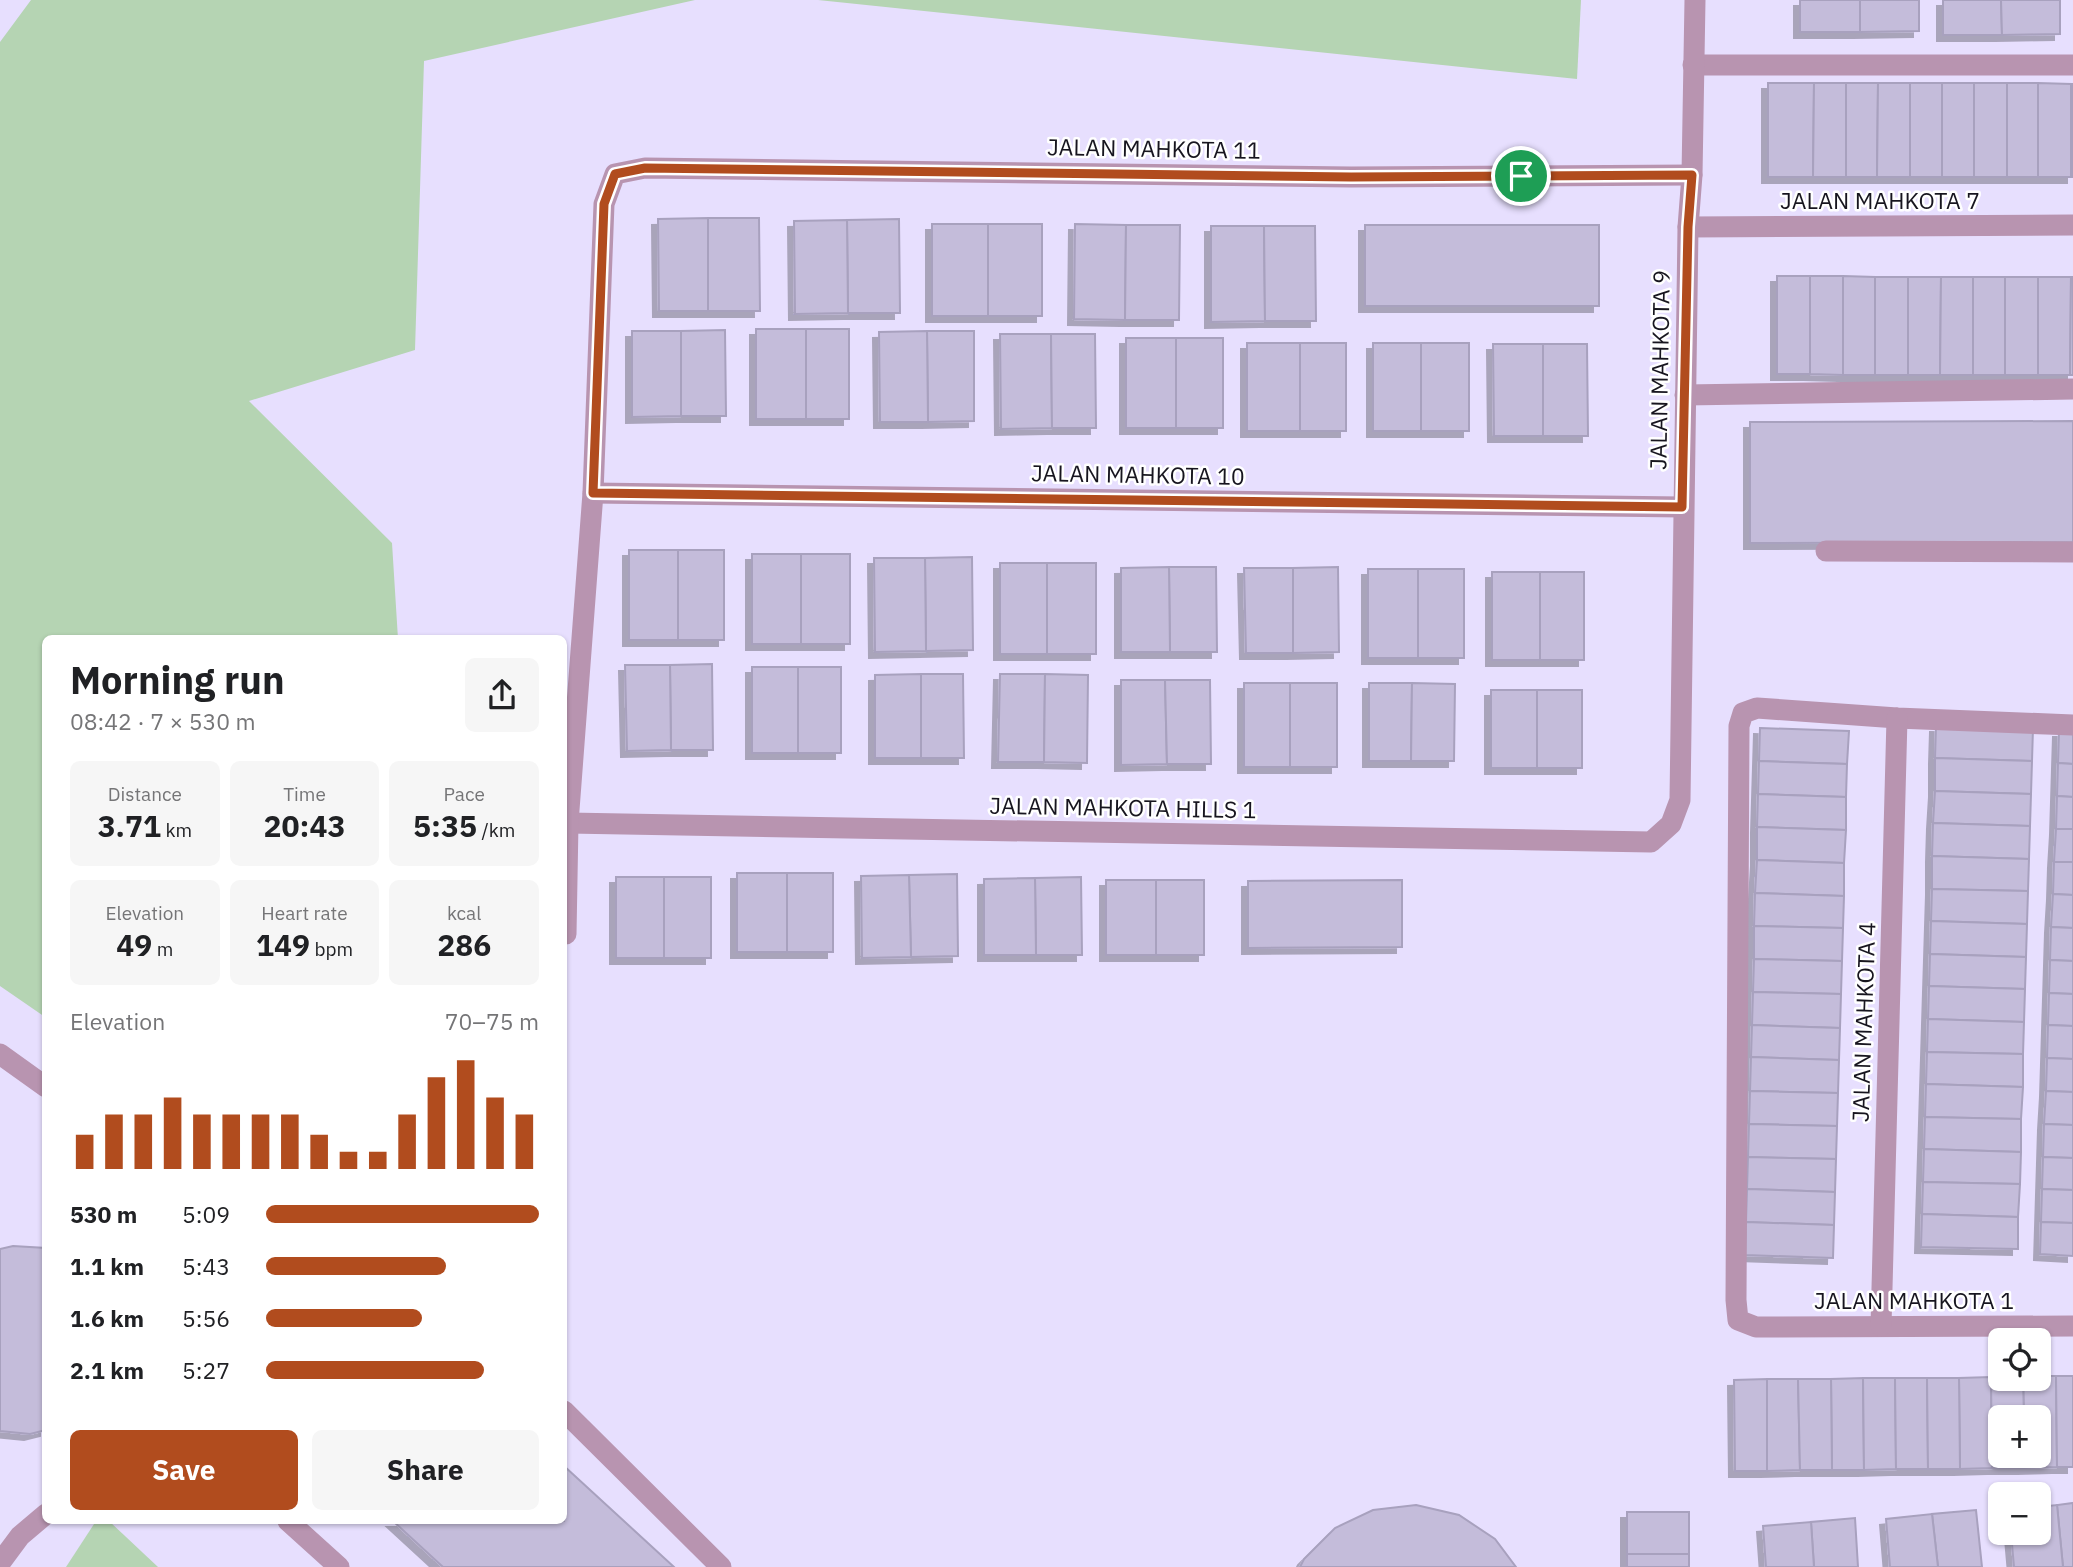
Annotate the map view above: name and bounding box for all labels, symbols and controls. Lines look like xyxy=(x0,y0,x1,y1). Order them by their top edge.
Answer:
street label: JALAN MAHKOTA 11 xyxy=(1047,131,1261,165)
pin xyxy=(1491,146,1551,206)
icon: arrive xyxy=(1502,157,1540,195)
street label: JALAN MAHKOTA 7 xyxy=(1780,185,1980,215)
street label: JALAN MAHKOTA 9 xyxy=(1642,270,1676,470)
street label: JALAN MAHKOTA 10 xyxy=(1031,457,1245,491)
text: Morning run xyxy=(70,655,285,704)
button: share xyxy=(465,658,539,732)
text: 08:42 · 7 × 530 m xyxy=(70,706,256,736)
text: Distance xyxy=(108,782,182,806)
text: Time xyxy=(283,782,326,806)
text: Pace xyxy=(443,782,485,806)
street label: JALAN MAHKOTA HILLS 1 xyxy=(989,790,1257,824)
text: 3.71 xyxy=(98,806,161,845)
text: 20:43 xyxy=(264,806,345,845)
text: 5:35 xyxy=(413,806,477,845)
text: km xyxy=(161,818,192,842)
text: /km xyxy=(477,818,515,842)
text: Elevation xyxy=(105,901,184,925)
text: Heart rate xyxy=(261,901,348,925)
text: kcal xyxy=(447,901,481,925)
street label: JALAN MAHKOTA 4 xyxy=(1845,922,1881,1122)
text: 49 xyxy=(116,925,152,964)
text: 149 xyxy=(256,925,310,964)
text: 286 xyxy=(437,925,491,964)
text: m xyxy=(152,937,173,961)
text: bpm xyxy=(310,937,353,961)
text: Elevation xyxy=(70,1006,165,1036)
text: 70–75 m xyxy=(445,1006,539,1036)
text: 530 m xyxy=(70,1199,137,1229)
text: 5:09 xyxy=(182,1199,230,1229)
text: 1.1 km xyxy=(70,1251,144,1281)
text: 5:43 xyxy=(182,1251,230,1281)
street label: JALAN MAHKOTA 1 xyxy=(1814,1285,2014,1315)
text: 1.6 km xyxy=(70,1303,144,1333)
text: 5:56 xyxy=(182,1303,230,1333)
map controls xyxy=(1988,1328,2051,1545)
button: locate xyxy=(1988,1328,2051,1391)
text: 2.1 km xyxy=(70,1355,144,1385)
text: 5:27 xyxy=(182,1355,230,1385)
button: + xyxy=(1988,1405,2051,1468)
button: Save xyxy=(70,1430,298,1510)
button: Share xyxy=(312,1430,539,1510)
button: − xyxy=(1988,1482,2051,1545)

